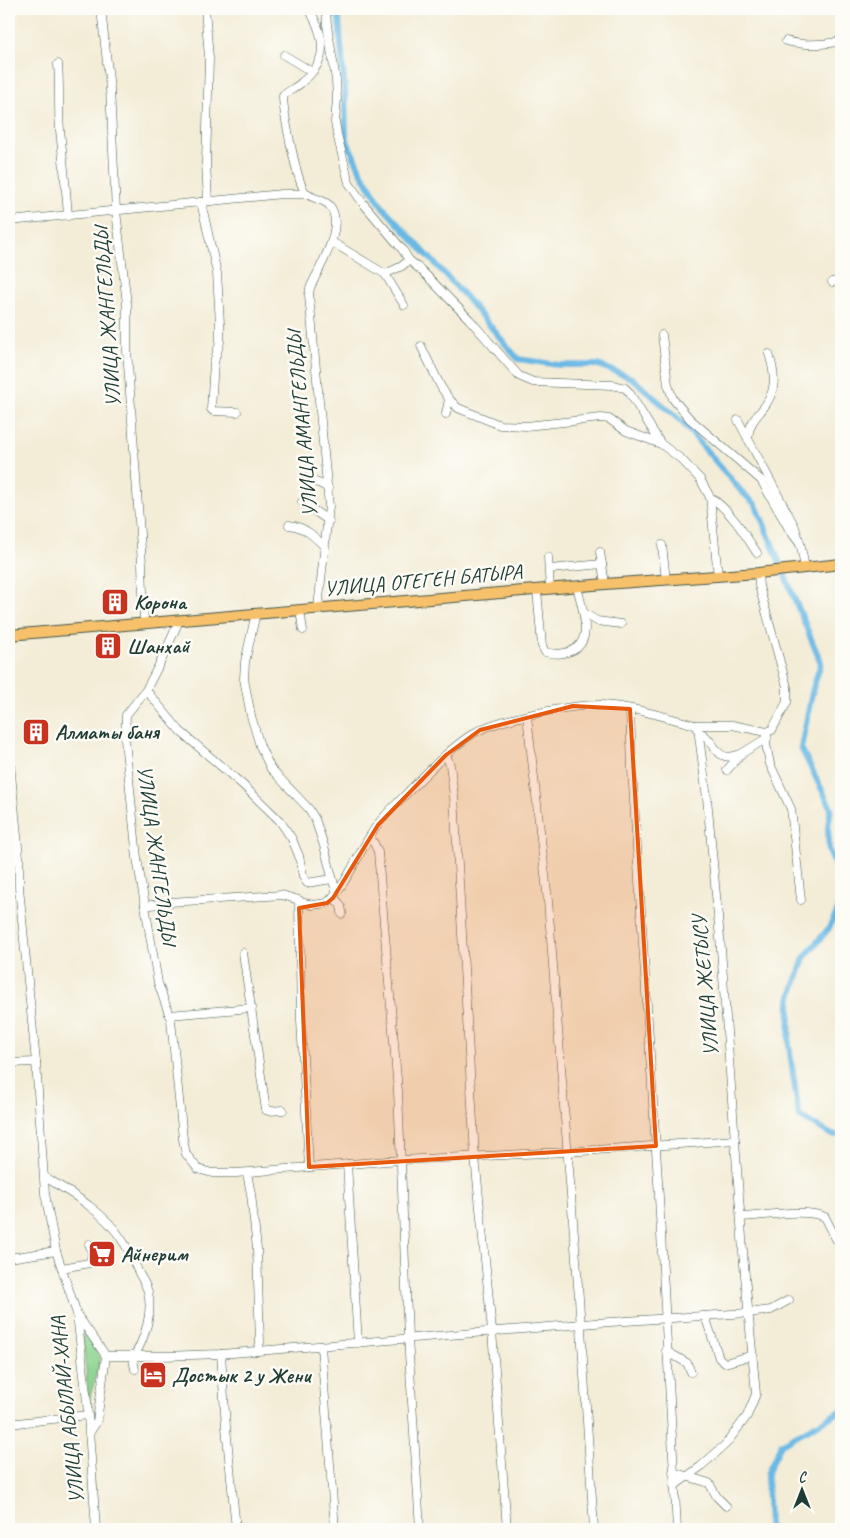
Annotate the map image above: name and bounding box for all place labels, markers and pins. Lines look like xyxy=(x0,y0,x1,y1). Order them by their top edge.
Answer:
building icon: Корона xyxy=(100,587,130,617)
place label: Корона xyxy=(134,589,188,615)
building icon: Шанхай xyxy=(93,631,123,661)
place label: Шанхай xyxy=(127,633,191,659)
building icon: Алматы баня xyxy=(21,717,51,747)
place label: Алматы баня xyxy=(55,719,161,745)
supermarket icon: Айнерим xyxy=(87,1239,117,1269)
place label: Айнерим xyxy=(121,1241,189,1267)
hotel icon: Достык 2 у Жени xyxy=(138,1360,168,1390)
place label: Достык 2 у Жени xyxy=(172,1362,312,1388)

